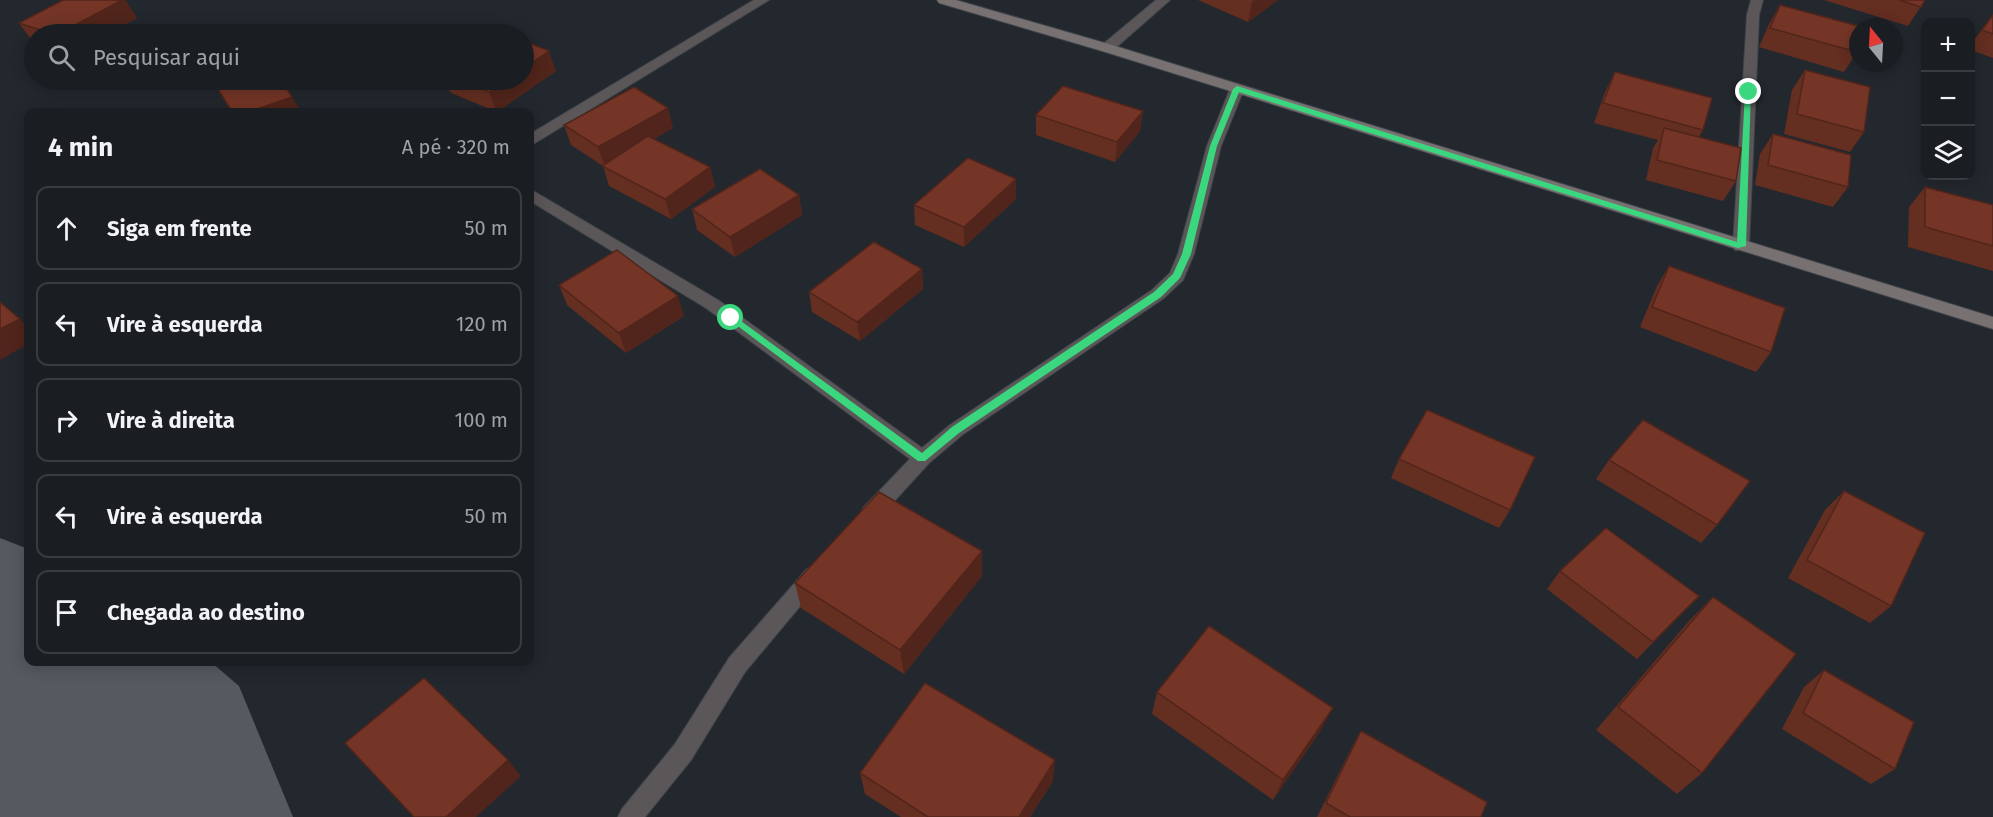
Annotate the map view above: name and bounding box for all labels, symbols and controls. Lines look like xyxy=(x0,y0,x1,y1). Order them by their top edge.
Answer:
north arrow xyxy=(1849,18,1903,72)
map controls xyxy=(1921,18,1975,180)
button: + xyxy=(1921,18,1975,72)
search box xyxy=(24,24,534,90)
icon: search xyxy=(45,41,78,74)
text: Pesquisar aqui xyxy=(93,44,240,71)
button: − xyxy=(1921,72,1975,126)
route end xyxy=(1735,78,1761,104)
button: layers xyxy=(1921,126,1975,180)
text: 4 min xyxy=(48,132,113,163)
text: A pé · 320 m xyxy=(402,135,510,159)
icon: ahead xyxy=(50,212,83,245)
text: Siga em frente xyxy=(107,215,252,242)
text: 50 m xyxy=(464,216,508,240)
route start xyxy=(717,304,743,330)
icon: left xyxy=(50,308,83,341)
text: Vire à esquerda xyxy=(107,311,263,338)
text: 120 m xyxy=(456,312,508,336)
icon: right xyxy=(50,404,83,437)
text: Vire à direita xyxy=(107,407,235,434)
text: 100 m xyxy=(455,408,508,432)
icon: left xyxy=(50,500,83,533)
text: Vire à esquerda xyxy=(107,503,263,530)
text: 50 m xyxy=(464,504,508,528)
icon: arrive xyxy=(50,596,83,629)
text: Chegada ao destino xyxy=(107,599,305,626)

